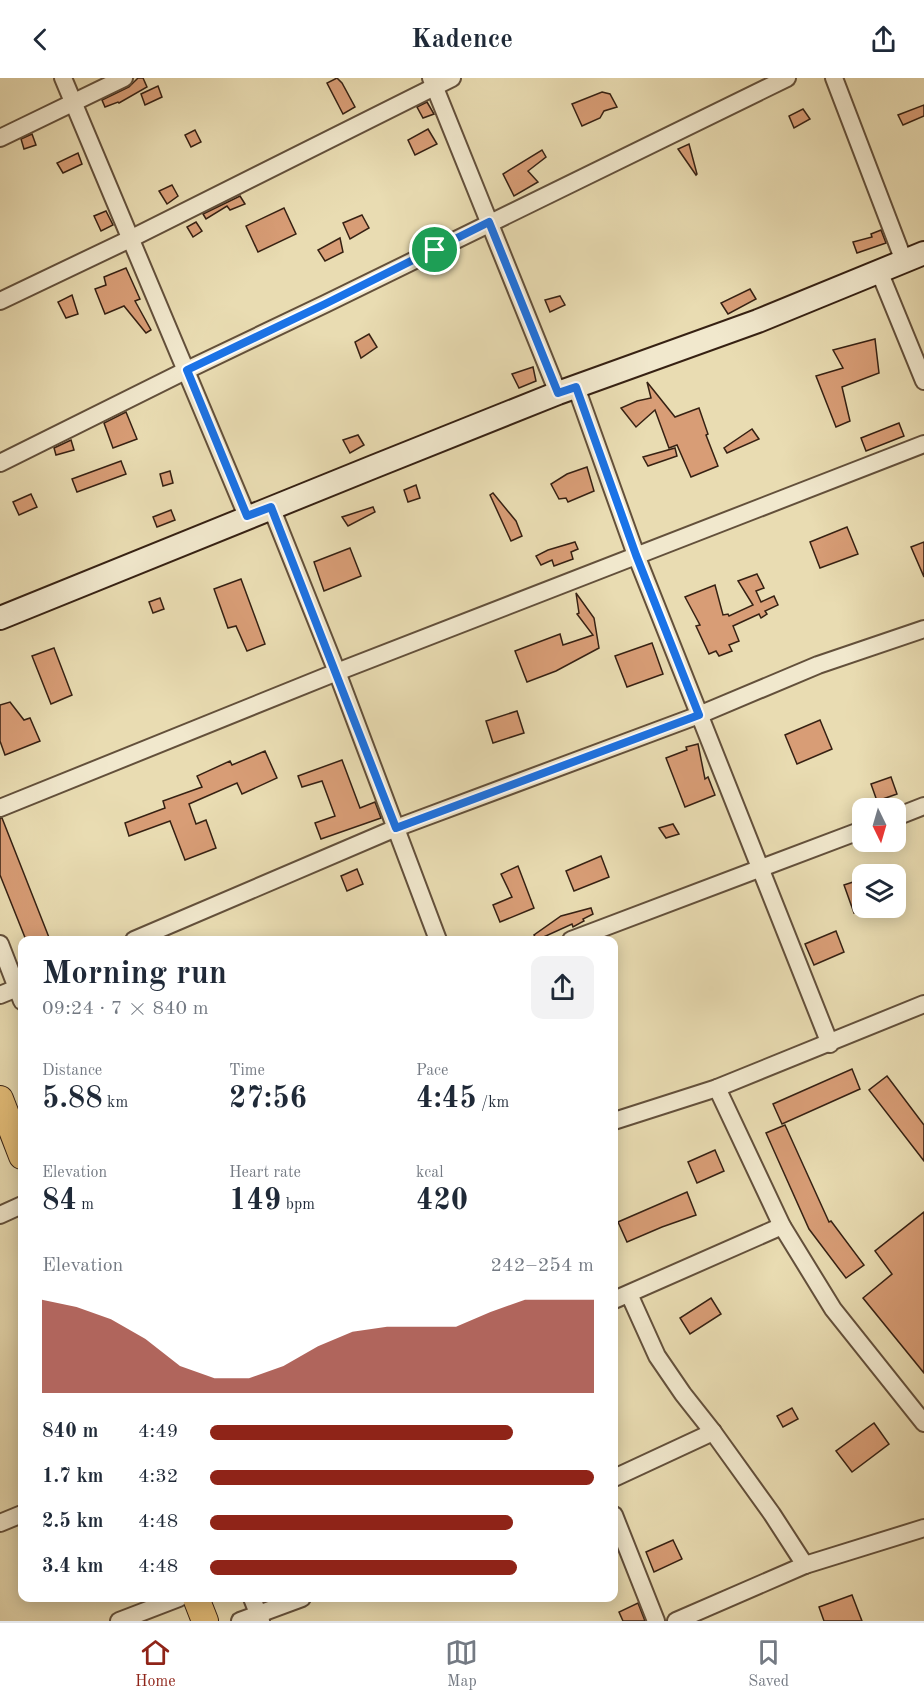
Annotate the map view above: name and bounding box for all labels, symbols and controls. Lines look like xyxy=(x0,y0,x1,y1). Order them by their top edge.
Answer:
icon: back xyxy=(24,23,57,56)
icon: share xyxy=(867,23,900,56)
text: Kadence xyxy=(411,26,513,53)
pin xyxy=(409,224,460,275)
icon: arrive xyxy=(418,233,451,266)
north arrow xyxy=(852,798,906,852)
map controls xyxy=(852,798,906,918)
button: layers xyxy=(852,864,906,918)
button: share xyxy=(531,956,594,1019)
text: Morning run xyxy=(42,958,227,991)
text: 09:24 · 7 × 840 m xyxy=(42,999,209,1019)
text: Distance xyxy=(42,1063,102,1079)
text: Time xyxy=(229,1063,265,1079)
text: Pace xyxy=(416,1063,448,1079)
text: 5.88 xyxy=(42,1084,103,1114)
text: 27:56 xyxy=(229,1084,307,1114)
text: 4:45 xyxy=(416,1084,477,1114)
text: km xyxy=(103,1095,128,1111)
text: /km xyxy=(477,1095,509,1111)
text: Elevation xyxy=(42,1165,107,1181)
text: Heart rate xyxy=(229,1165,301,1181)
text: kcal xyxy=(416,1165,444,1181)
text: 84 xyxy=(42,1186,77,1216)
text: 149 xyxy=(229,1186,281,1216)
text: 420 xyxy=(416,1186,468,1216)
text: m xyxy=(77,1197,94,1213)
text: bpm xyxy=(281,1197,315,1213)
text: Elevation xyxy=(42,1256,123,1276)
text: 242–254 m xyxy=(491,1256,594,1276)
text: 840 m xyxy=(42,1422,98,1442)
text: 4:49 xyxy=(138,1422,178,1442)
text: 1.7 km xyxy=(42,1467,104,1487)
text: 4:32 xyxy=(138,1467,178,1487)
text: 2.5 km xyxy=(42,1512,104,1532)
text: 4:48 xyxy=(138,1512,178,1532)
text: 3.4 km xyxy=(42,1557,104,1577)
text: 4:48 xyxy=(138,1557,178,1577)
tab: Home xyxy=(135,1636,176,1692)
tab: Map xyxy=(445,1636,478,1692)
tab: Saved xyxy=(748,1636,789,1692)

